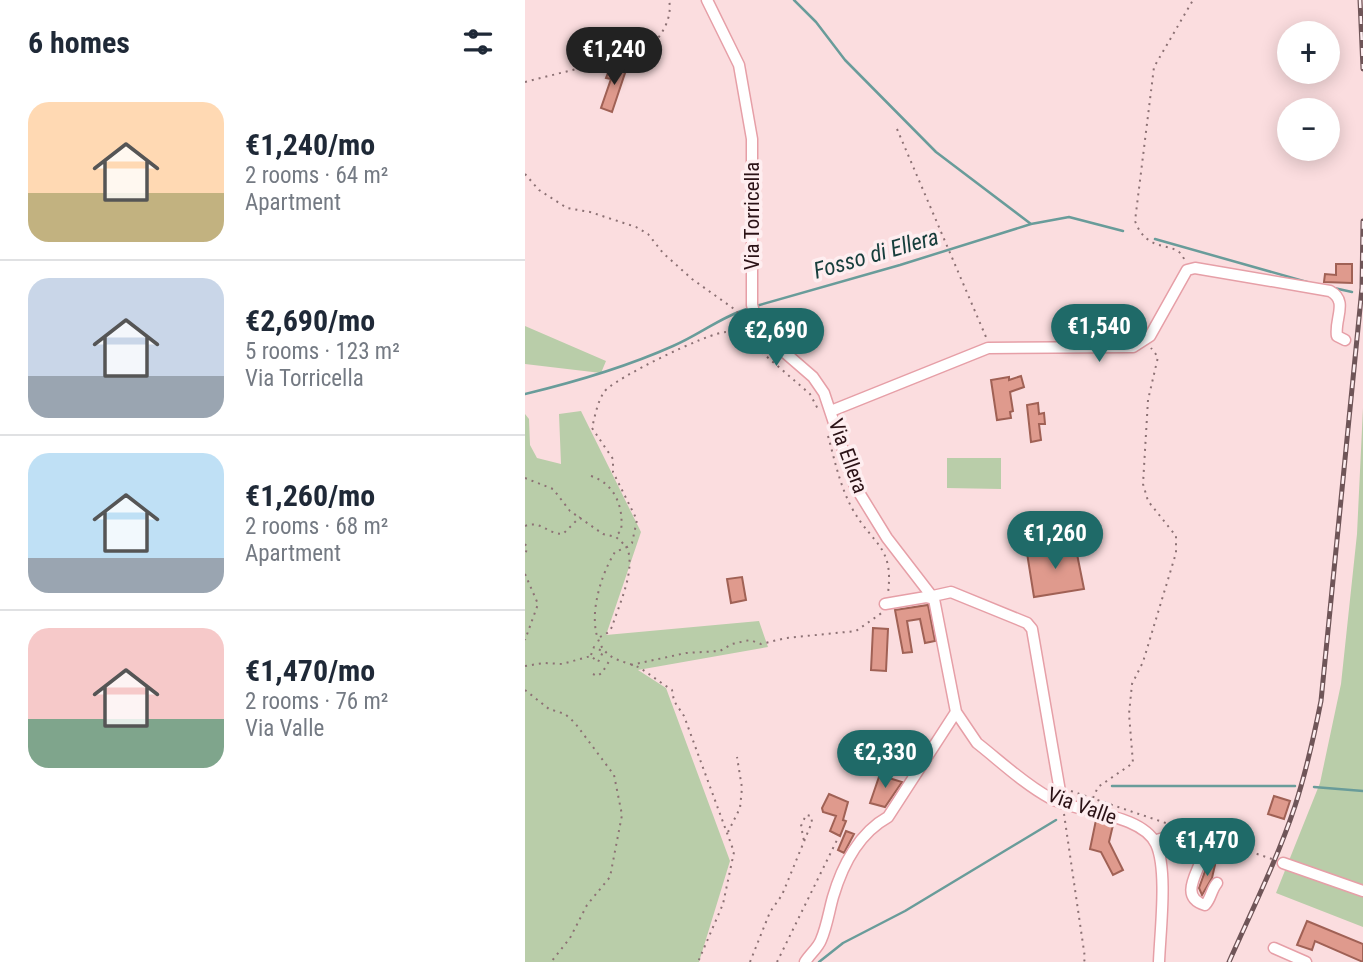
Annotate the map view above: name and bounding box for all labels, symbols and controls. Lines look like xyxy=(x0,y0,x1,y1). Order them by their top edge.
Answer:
map controls xyxy=(1277,21,1340,161)
button: + xyxy=(1277,21,1340,84)
icon: filters xyxy=(459,23,497,61)
text: 6 homes xyxy=(28,25,130,60)
pin: €1,240 xyxy=(557,28,671,87)
text: €1,240 xyxy=(582,36,646,63)
button: − xyxy=(1277,98,1340,161)
text: €1,240/mo xyxy=(245,127,375,162)
icon: home xyxy=(84,130,168,214)
text: 2 rooms · 64 m² xyxy=(245,162,388,189)
street label: Via Torricella xyxy=(740,162,764,270)
text: Apartment xyxy=(245,189,341,216)
water label: Fosso di Ellera xyxy=(810,223,942,285)
text: €2,690/mo xyxy=(245,303,375,338)
pin: €1,540 xyxy=(1042,304,1156,364)
icon: home xyxy=(84,306,168,390)
pin: €2,690 xyxy=(719,308,833,368)
text: €1,540 xyxy=(1067,313,1131,340)
text: €2,690 xyxy=(744,317,808,344)
text: 5 rooms · 123 m² xyxy=(245,338,400,365)
text: Via Torricella xyxy=(245,365,364,392)
street label: Via Ellera xyxy=(823,416,873,496)
text: €1,260/mo xyxy=(245,478,375,513)
icon: home xyxy=(84,481,168,565)
pin: €1,260 xyxy=(998,512,1112,571)
text: 2 rooms · 68 m² xyxy=(245,513,388,540)
text: €1,260 xyxy=(1023,520,1087,547)
text: Apartment xyxy=(245,540,341,567)
text: €1,470/mo xyxy=(245,653,375,688)
icon: home xyxy=(84,656,168,740)
text: 2 rooms · 76 m² xyxy=(245,688,388,715)
text: Via Valle xyxy=(245,715,324,742)
pin: €2,330 xyxy=(828,730,942,790)
text: €2,330 xyxy=(853,739,917,766)
street label: Via Valle xyxy=(1044,782,1120,830)
pin: €1,470 xyxy=(1150,818,1264,878)
text: €1,470 xyxy=(1175,827,1239,854)

